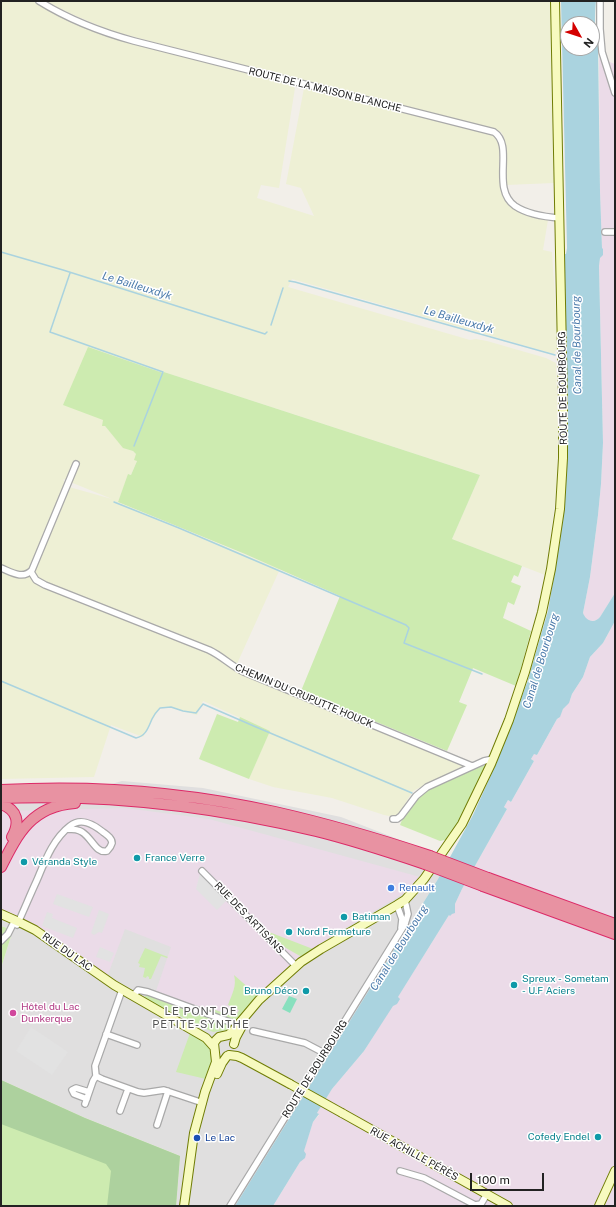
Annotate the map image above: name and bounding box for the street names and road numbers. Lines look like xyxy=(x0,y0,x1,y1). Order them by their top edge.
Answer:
street label: ROUTE DE LA MAISON BLANCHE xyxy=(247,65,403,115)
street label: ROUTE DE BOURBOURG xyxy=(556,331,570,445)
street label: CHEMIN DU CRUPUTTE HOUCK xyxy=(233,661,375,731)
street label: RUE DES ARTISANS xyxy=(212,880,286,956)
street label: RUE DU LAC xyxy=(40,930,94,974)
street label: ROUTE DE BOURBOURG xyxy=(280,1018,350,1120)
street label: RUE ACHILLE PÉRÈS xyxy=(368,1125,460,1183)

